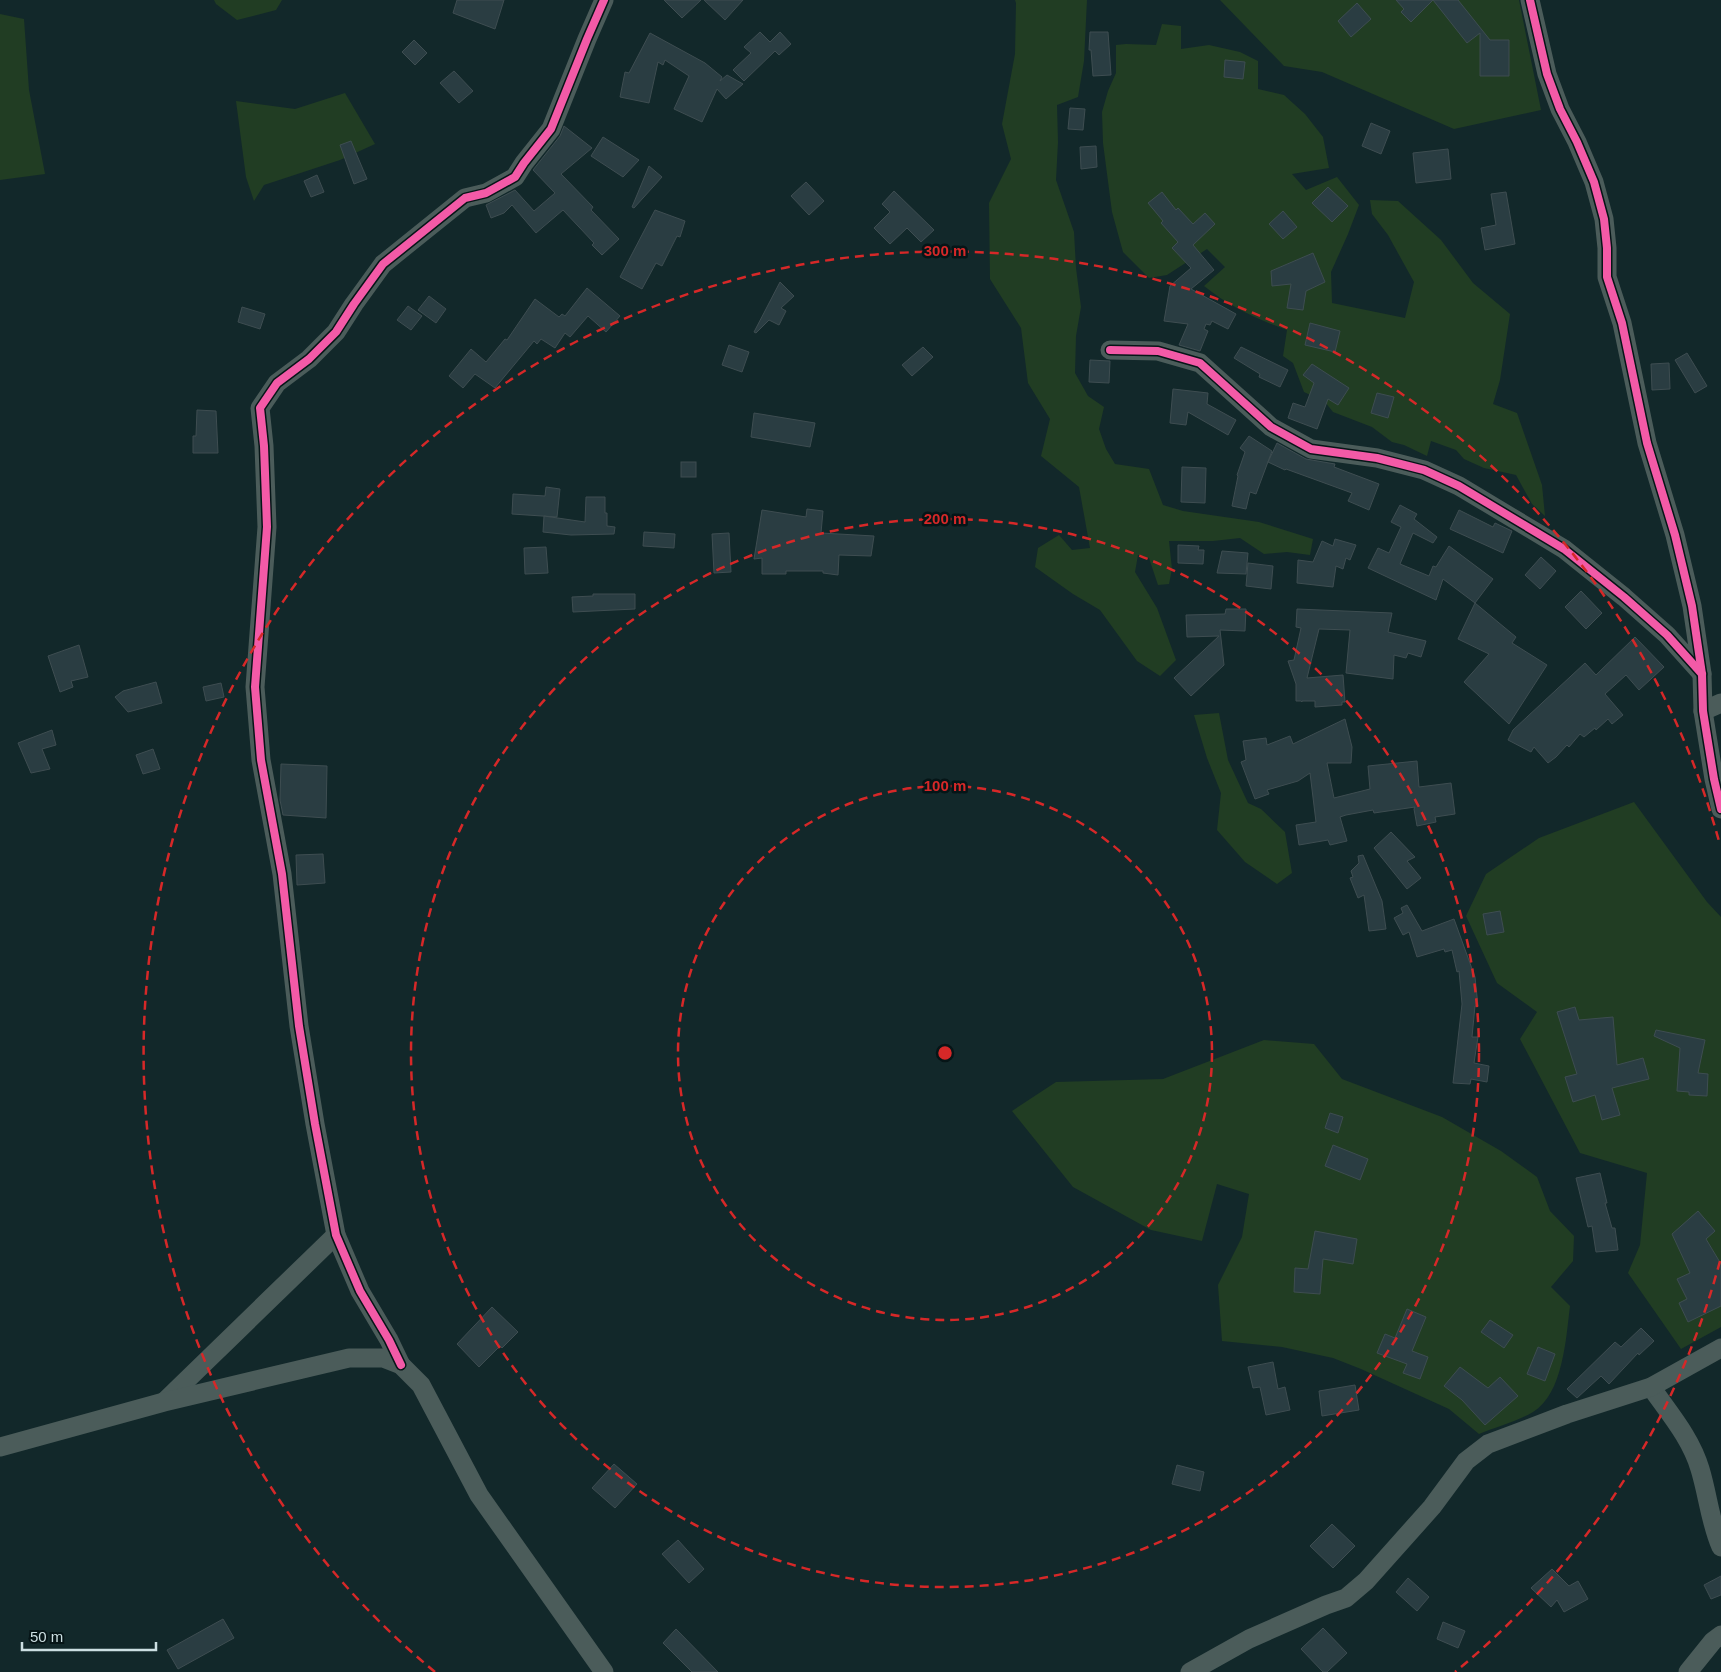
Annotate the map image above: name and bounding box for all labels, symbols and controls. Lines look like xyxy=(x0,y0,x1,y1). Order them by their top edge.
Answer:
text: 300 m xyxy=(924,242,966,259)
text: 200 m xyxy=(924,510,966,527)
text: 100 m xyxy=(924,777,966,794)
centre of rings xyxy=(936,1044,954,1062)
scale bar xyxy=(22,1620,156,1652)
text: 50 m xyxy=(30,1628,63,1645)

